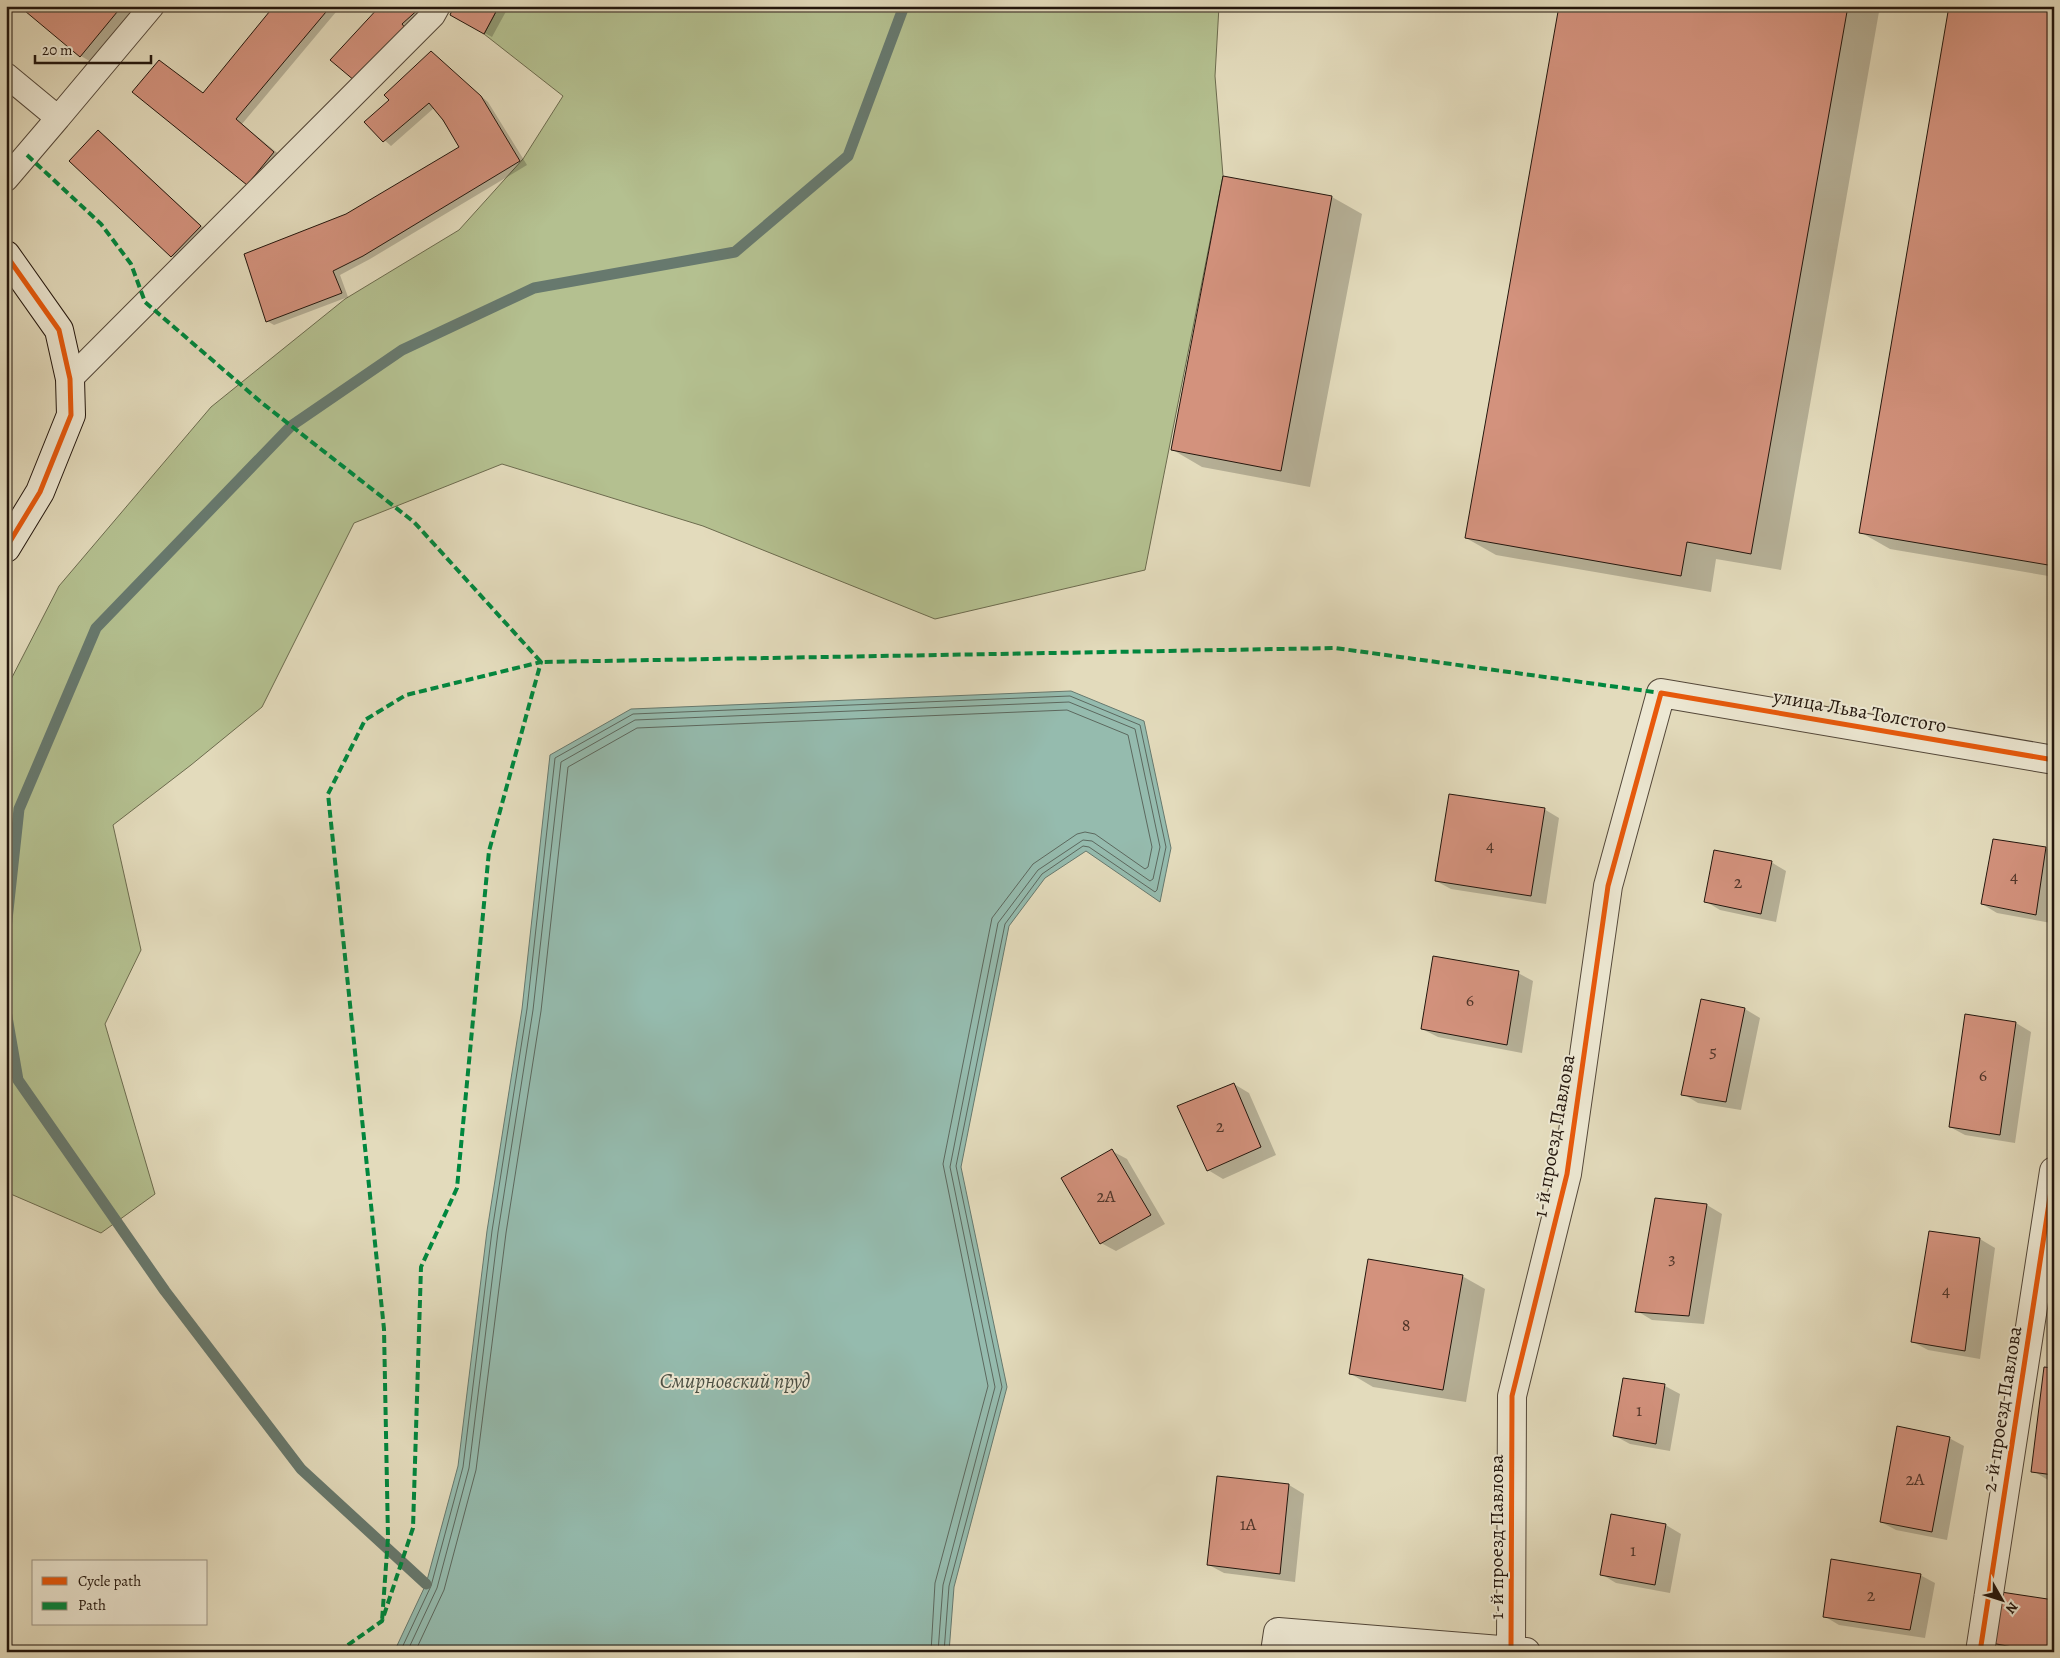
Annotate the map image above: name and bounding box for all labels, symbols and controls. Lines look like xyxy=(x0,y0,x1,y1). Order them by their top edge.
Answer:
scale bar xyxy=(35,32,151,64)
text: 20 m xyxy=(42,40,73,60)
street label: улица Льва Толстого xyxy=(1770,682,1949,740)
house number: 4 xyxy=(1486,833,1494,857)
house number: 4 xyxy=(2010,864,2018,888)
house number: 2 xyxy=(1734,870,1743,894)
house number: 6 xyxy=(1466,988,1474,1012)
house number: 5 xyxy=(1709,1039,1717,1063)
street label: 1-й проезд Павлова xyxy=(1526,1052,1582,1220)
house number: 6 xyxy=(1979,1063,1987,1087)
house number: 2 xyxy=(1216,1114,1225,1138)
house number: 2А xyxy=(1096,1184,1116,1208)
house number: 3 xyxy=(1668,1246,1676,1270)
house number: 4 xyxy=(1942,1278,1950,1302)
house number: 8 xyxy=(1402,1313,1410,1337)
street label: 2-й проезд Павлова xyxy=(1976,1323,2029,1494)
water label: Смирновский пруд xyxy=(660,1367,810,1395)
house number: 1 xyxy=(1636,1398,1642,1422)
street label: 1-й проезд Павлова xyxy=(1483,1454,1510,1619)
house number: 2А xyxy=(1905,1467,1925,1491)
house number: 1А xyxy=(1240,1512,1257,1536)
house number: 1 xyxy=(1630,1538,1636,1562)
legend xyxy=(32,1560,208,1626)
text: Cycle path xyxy=(78,1571,141,1591)
north arrow xyxy=(1978,1576,2028,1626)
house number: 2 xyxy=(1867,1583,1876,1607)
text: Path xyxy=(78,1595,106,1615)
text: N xyxy=(2001,1598,2022,1618)

